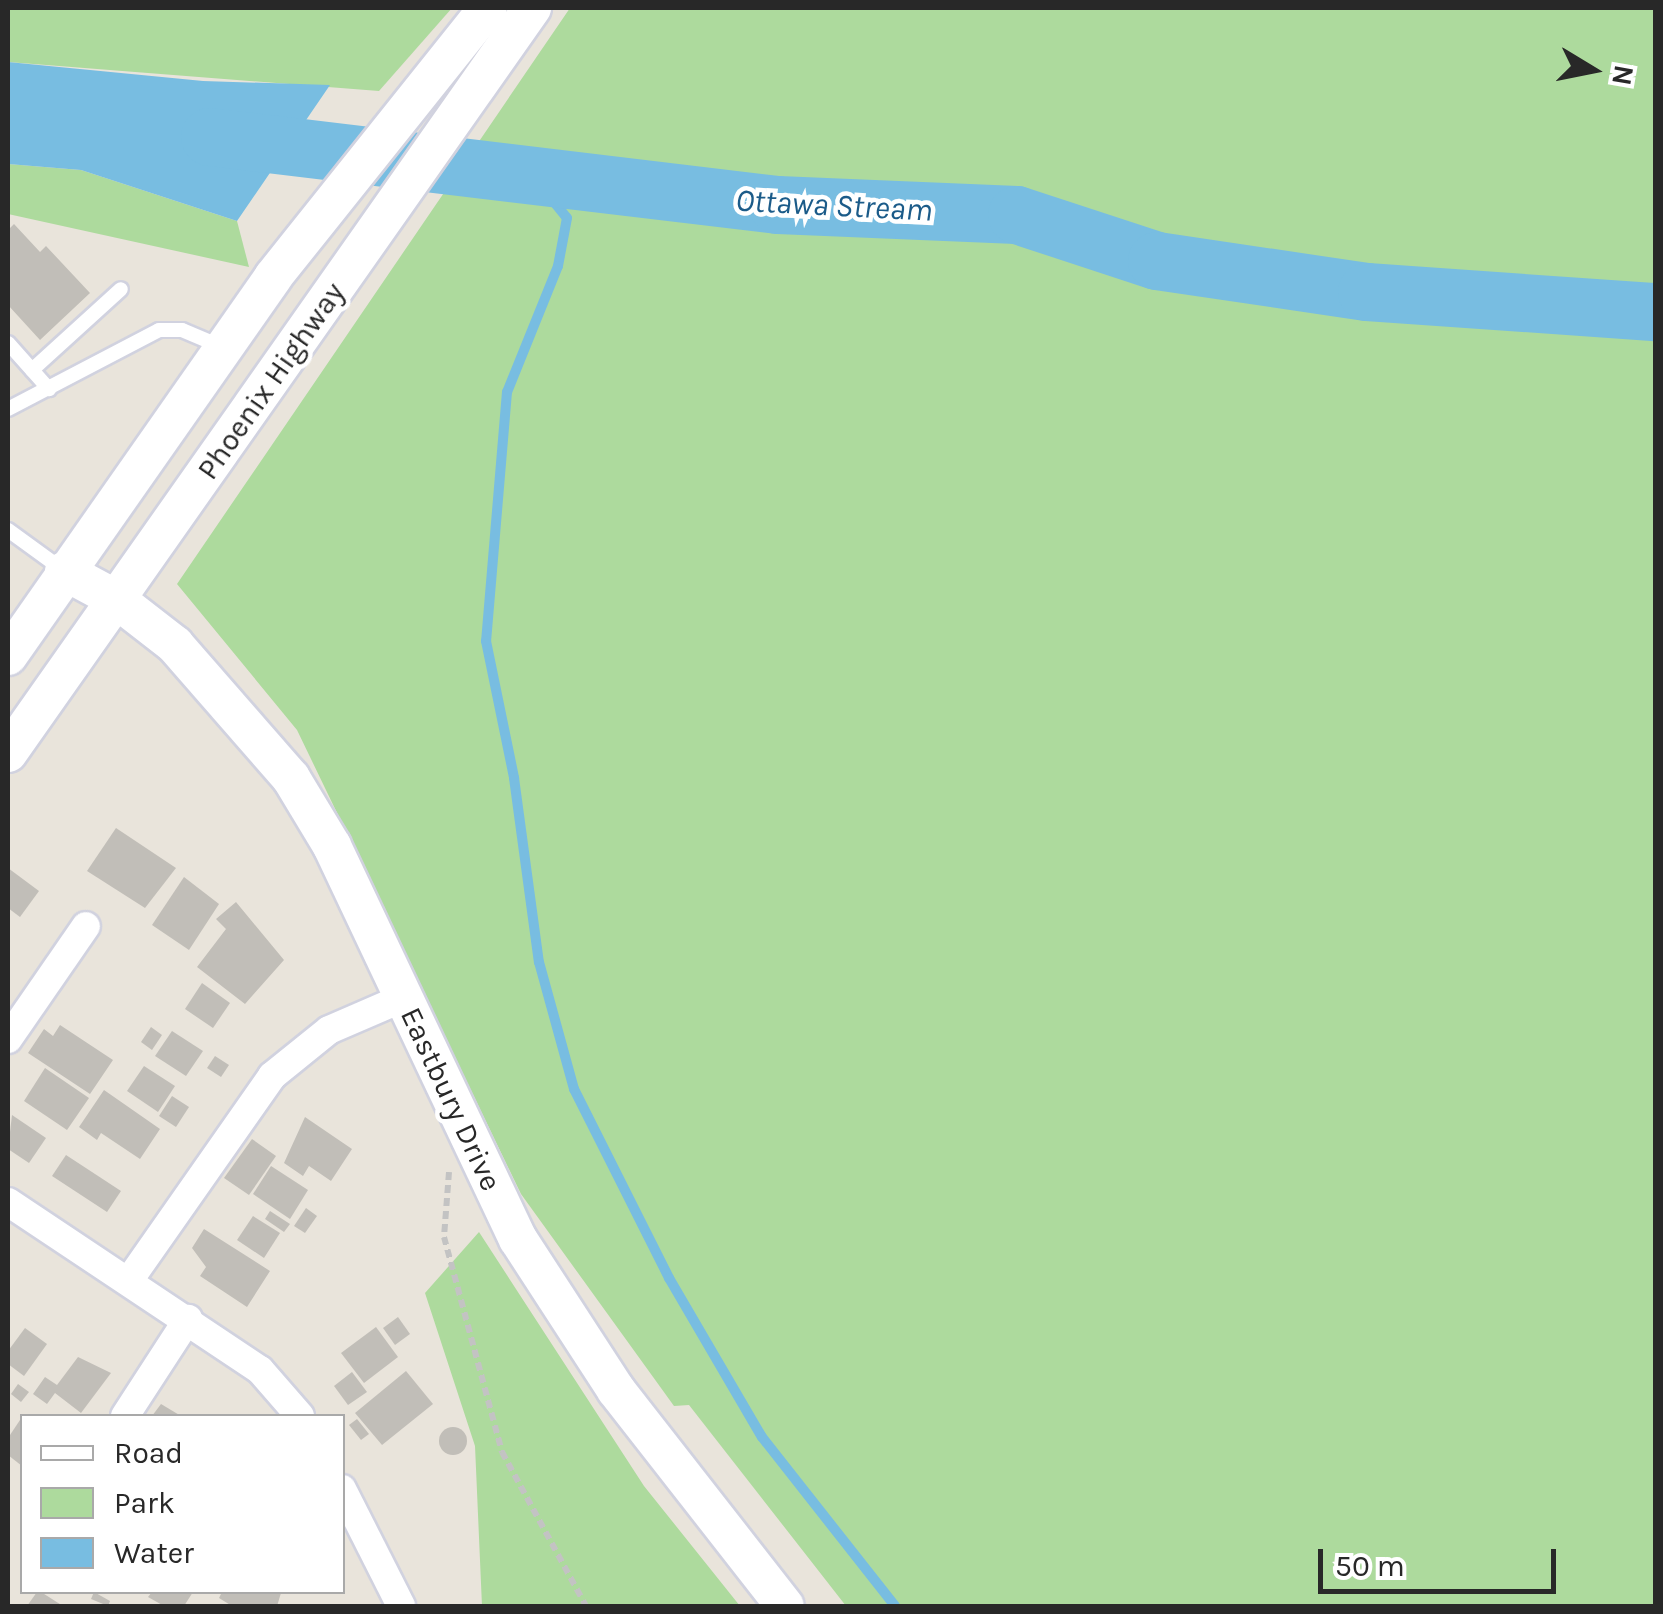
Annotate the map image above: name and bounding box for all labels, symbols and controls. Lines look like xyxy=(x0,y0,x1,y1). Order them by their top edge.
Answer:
north arrow xyxy=(1543,20,1643,120)
text: N xyxy=(1605,63,1641,88)
water label: Ottawa Stream xyxy=(735,182,933,230)
street label: Phoenix Highway xyxy=(190,276,352,486)
street label: Eastbury Drive xyxy=(393,1002,509,1196)
legend xyxy=(20,1414,345,1594)
text: Road xyxy=(114,1435,183,1471)
text: Park xyxy=(114,1485,175,1521)
scale bar xyxy=(1323,1529,1560,1591)
text: Water xyxy=(114,1535,194,1571)
text: 50 m xyxy=(1335,1548,1405,1584)

